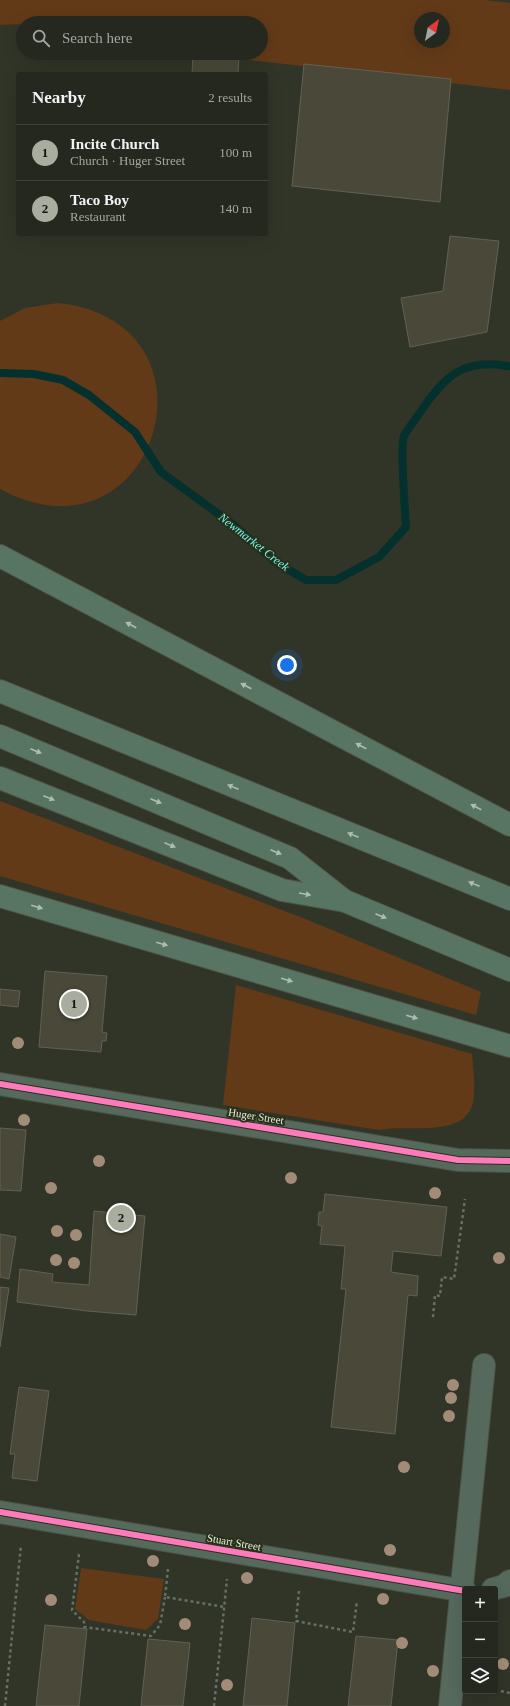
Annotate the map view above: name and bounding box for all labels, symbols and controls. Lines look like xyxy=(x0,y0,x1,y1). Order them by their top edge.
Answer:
north arrow xyxy=(414,12,450,48)
search box xyxy=(16,16,268,60)
icon: search xyxy=(30,27,52,49)
text: Search here xyxy=(62,30,132,46)
text: Nearby xyxy=(32,88,86,107)
text: 2 results xyxy=(208,90,252,105)
text: Incite Church xyxy=(70,136,159,152)
text: 1 xyxy=(42,145,48,160)
text: 100 m xyxy=(219,145,252,160)
text: Church · Huger Street xyxy=(70,153,185,168)
text: Taco Boy xyxy=(70,192,129,208)
text: 2 xyxy=(42,201,48,216)
text: 140 m xyxy=(219,201,252,216)
text: Restaurant xyxy=(70,209,126,224)
water label: Newmarket Creek xyxy=(215,509,293,574)
one-way arrow xyxy=(125,622,137,628)
your location xyxy=(277,655,297,675)
one-way arrow xyxy=(240,682,251,689)
one-way arrow xyxy=(355,743,366,750)
one-way arrow xyxy=(30,748,41,754)
one-way arrow xyxy=(226,783,238,789)
one-way arrow xyxy=(44,795,56,801)
one-way arrow xyxy=(150,798,161,804)
one-way arrow xyxy=(470,804,481,810)
one-way arrow xyxy=(347,832,359,838)
one-way arrow xyxy=(165,843,177,849)
one-way arrow xyxy=(270,849,282,855)
one-way arrow xyxy=(468,881,479,887)
one-way arrow xyxy=(299,891,311,897)
one-way arrow xyxy=(32,904,44,910)
one-way arrow xyxy=(375,913,387,919)
one-way arrow xyxy=(156,941,168,947)
one-way arrow xyxy=(281,977,293,983)
pin: 1 xyxy=(61,989,87,1019)
one-way arrow xyxy=(406,1014,418,1020)
street label: Huger Street xyxy=(227,1106,285,1126)
pin: 2 xyxy=(108,1203,134,1233)
street label: Stuart Street xyxy=(206,1531,262,1553)
map controls xyxy=(462,1586,498,1694)
button: + xyxy=(462,1586,498,1622)
button: − xyxy=(462,1622,498,1658)
button: layers xyxy=(462,1658,498,1694)

